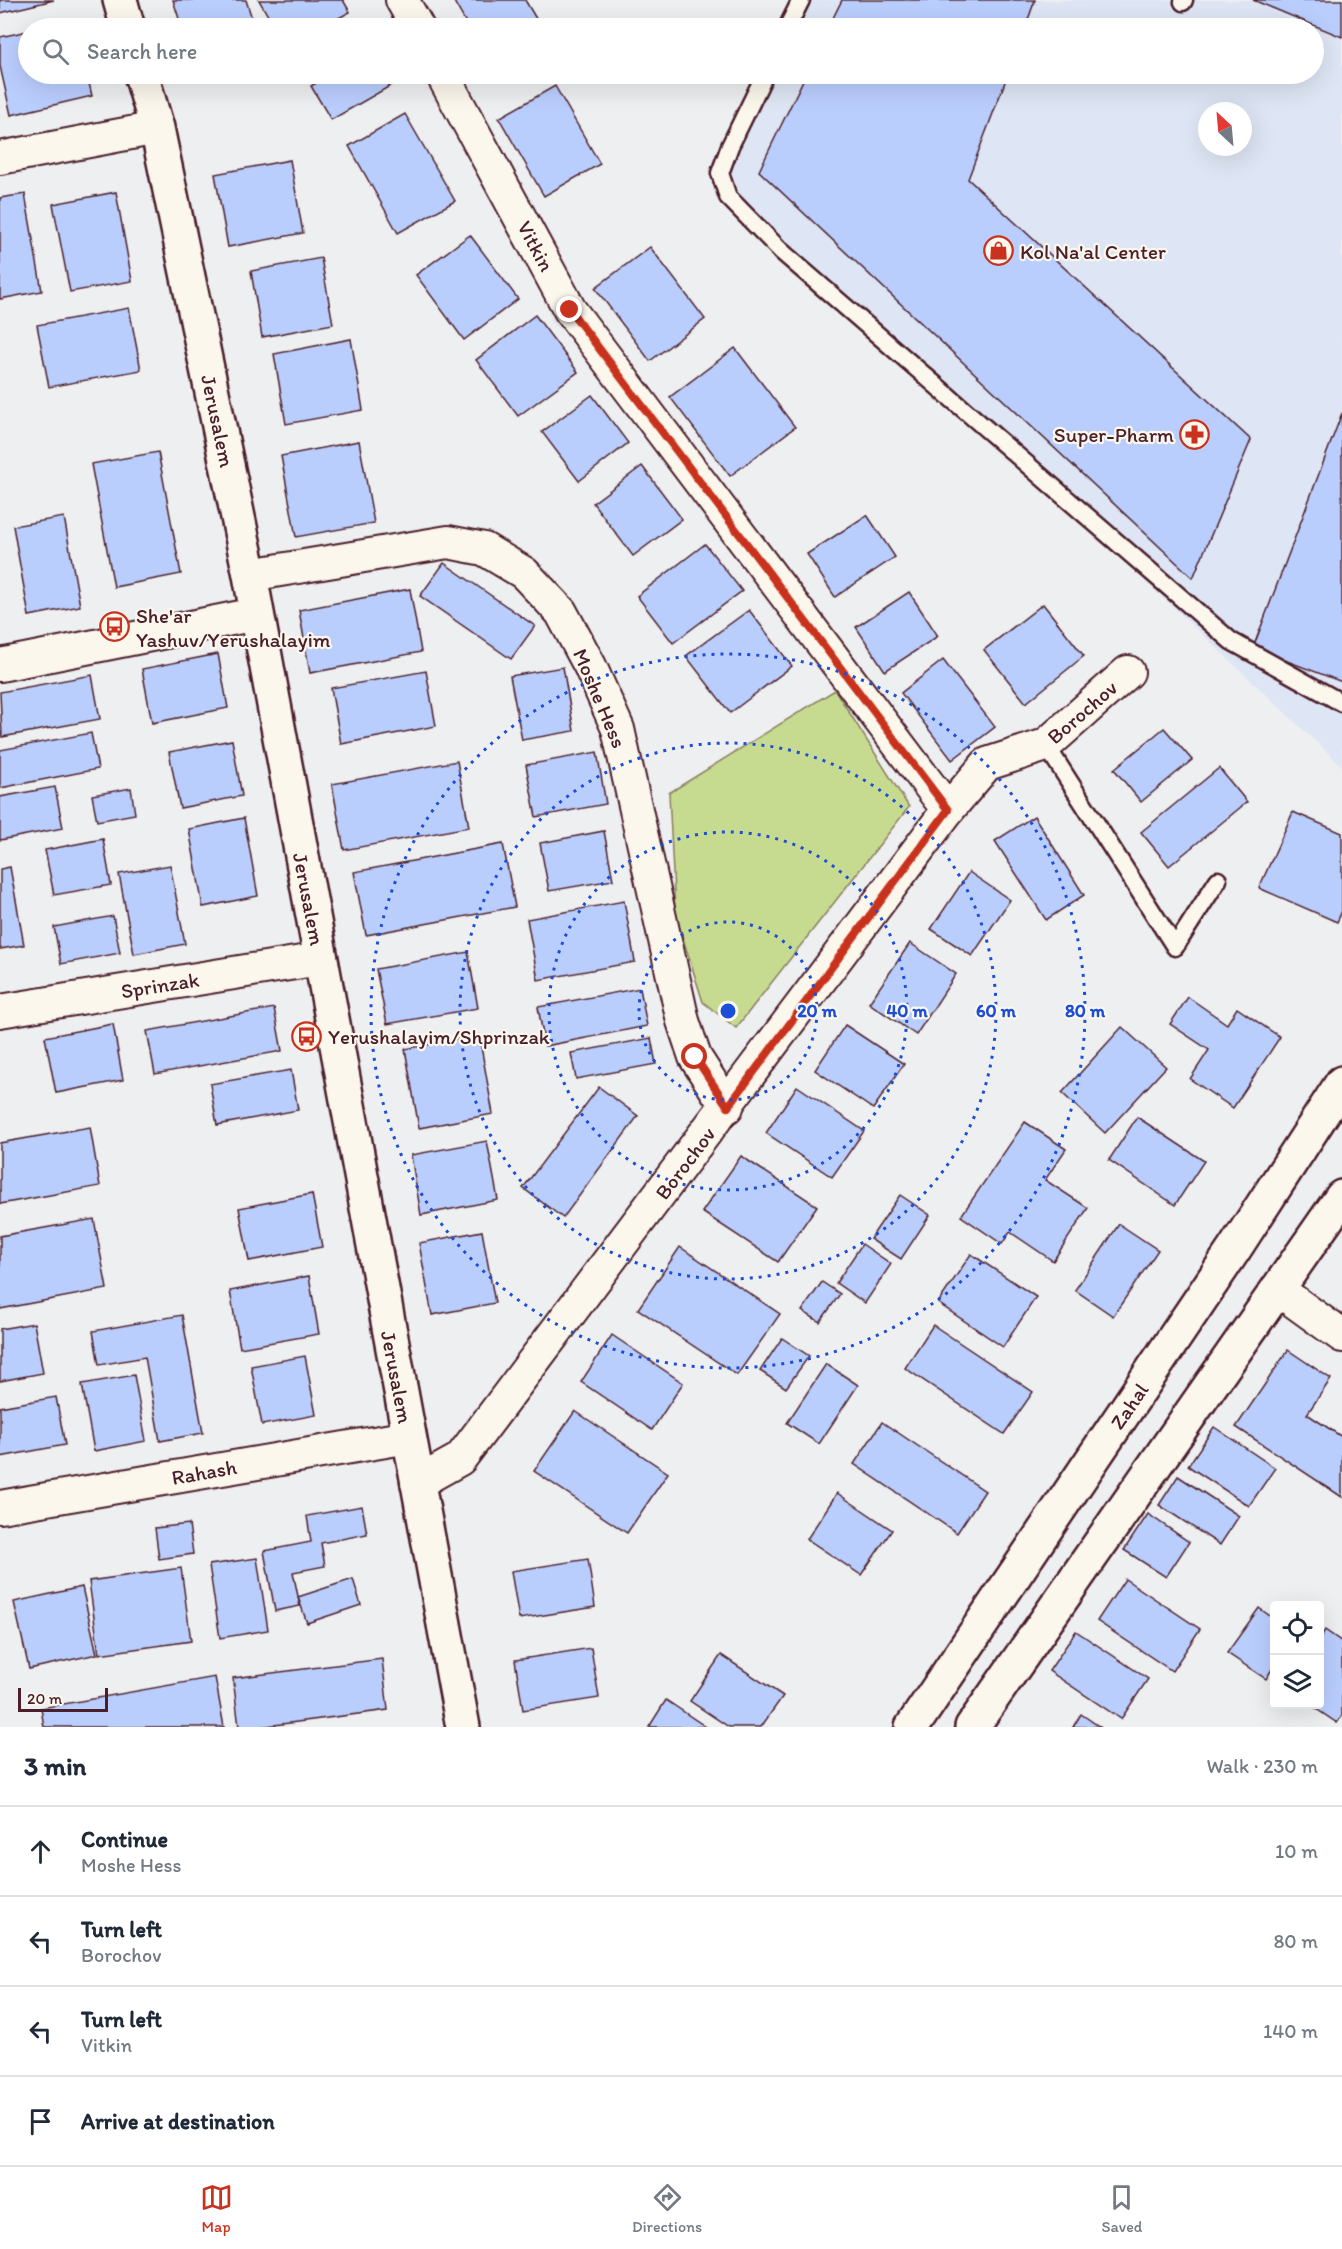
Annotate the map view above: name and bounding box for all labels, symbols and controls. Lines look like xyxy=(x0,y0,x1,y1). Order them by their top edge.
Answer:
search box xyxy=(18,18,1324,84)
icon: search xyxy=(39,35,72,68)
text: Search here xyxy=(87,38,197,65)
north arrow xyxy=(1198,102,1252,156)
street label: Vitkin xyxy=(512,216,560,276)
shop icon: Kol Na'al Center xyxy=(983,235,1015,267)
place label: Kol Na'al Center xyxy=(1020,239,1166,264)
route end xyxy=(556,296,582,322)
street label: Jerusalem xyxy=(196,372,240,470)
pharmacy icon: Super-Pharm xyxy=(1179,418,1211,450)
place label: Super-Pharm xyxy=(1054,422,1174,447)
place label: She'ar Yashuv/Yerushalayim xyxy=(136,603,331,652)
bus stop icon: She'ar Yashuv/Yerushalayim xyxy=(99,611,131,643)
street label: Moshe Hess xyxy=(568,645,632,751)
street label: Borochov xyxy=(1042,675,1122,749)
street label: Jerusalem xyxy=(288,850,330,948)
street label: Sprinzak xyxy=(119,966,201,1004)
text: 20 m xyxy=(797,1000,838,1022)
text: 40 m xyxy=(886,1000,928,1022)
text: 60 m xyxy=(976,1000,1017,1022)
text: 80 m xyxy=(1065,1000,1106,1022)
centre of rings xyxy=(718,1001,738,1021)
bus stop icon: Yerushalayim/Shprinzak xyxy=(291,1020,323,1052)
place label: Yerushalayim/Shprinzak xyxy=(328,1024,550,1049)
route start xyxy=(681,1043,707,1069)
street label: Borochov xyxy=(650,1122,721,1204)
street label: Jerusalem xyxy=(376,1328,418,1426)
street label: Zahal xyxy=(1105,1378,1154,1434)
street label: Rahash xyxy=(169,1454,239,1490)
map controls xyxy=(1270,1601,1324,1709)
button: locate xyxy=(1270,1601,1324,1655)
button: layers xyxy=(1270,1655,1324,1709)
scale bar xyxy=(18,1685,108,1712)
text: 20 m xyxy=(27,1689,62,1708)
text: 3 min xyxy=(24,1750,86,1782)
text: Walk · 230 m xyxy=(1206,1754,1318,1778)
text: Continue xyxy=(81,1826,168,1853)
icon: ahead xyxy=(24,1835,57,1868)
text: 10 m xyxy=(1275,1839,1318,1863)
text: Moshe Hess xyxy=(81,1853,181,1877)
text: Turn left xyxy=(81,1916,162,1943)
icon: left xyxy=(24,1925,57,1958)
text: 80 m xyxy=(1273,1929,1318,1953)
text: Borochov xyxy=(81,1943,161,1967)
text: Turn left xyxy=(81,2006,162,2033)
icon: left xyxy=(24,2015,57,2048)
text: 140 m xyxy=(1263,2019,1318,2043)
text: Vitkin xyxy=(81,2033,132,2057)
icon: arrive xyxy=(24,2105,57,2138)
text: Arrive at destination xyxy=(81,2108,275,2135)
tab: Map xyxy=(200,2181,233,2236)
tab: Directions xyxy=(632,2181,702,2236)
tab: Saved xyxy=(1102,2181,1142,2236)

